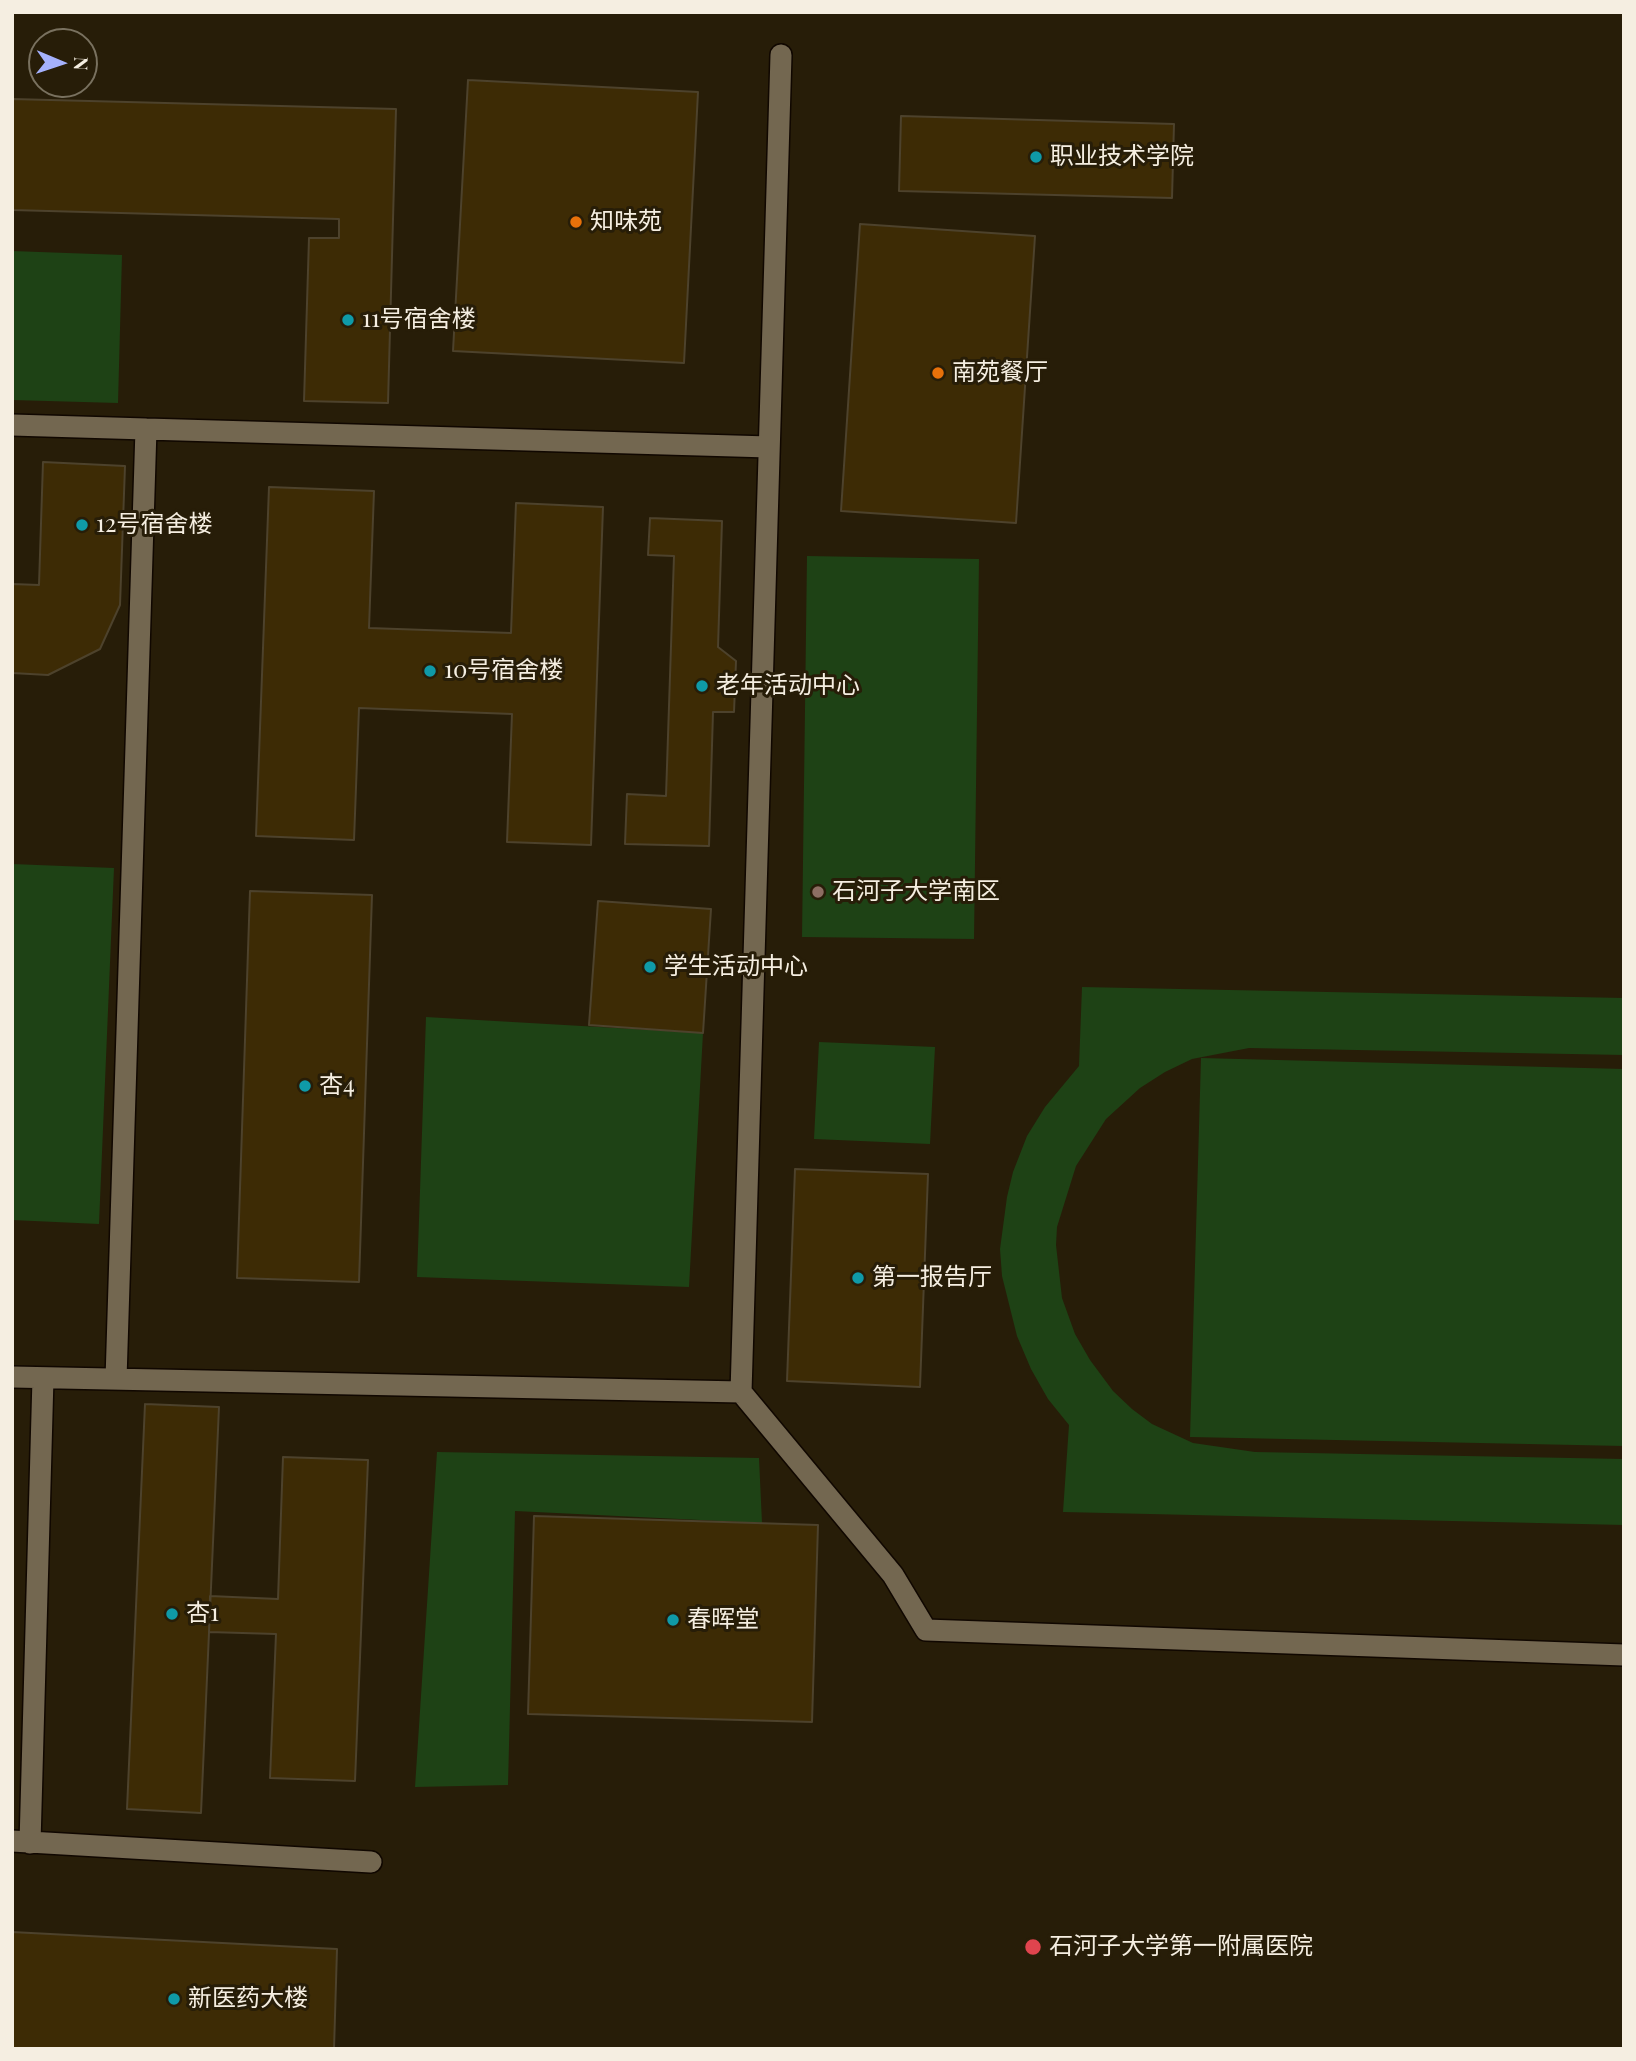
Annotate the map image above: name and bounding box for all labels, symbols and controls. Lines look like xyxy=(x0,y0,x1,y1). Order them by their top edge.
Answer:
north arrow xyxy=(28,28,98,98)
text: N xyxy=(69,56,95,71)
place label: 职业技术学院 xyxy=(1050,143,1194,171)
marker: 职业技术学院 xyxy=(1028,149,1044,165)
place label: 知味苑 xyxy=(590,208,662,236)
marker: 知味苑 xyxy=(568,214,584,230)
place label: 11号宿舍楼 xyxy=(362,306,476,334)
marker: 11号宿舍楼 xyxy=(340,312,356,328)
place label: 南苑餐厅 xyxy=(952,359,1048,387)
marker: 南苑餐厅 xyxy=(930,365,946,381)
place label: 12号宿舍楼 xyxy=(96,511,212,539)
marker: 12号宿舍楼 xyxy=(74,517,90,533)
place label: 10号宿舍楼 xyxy=(444,657,563,685)
marker: 10号宿舍楼 xyxy=(422,663,438,679)
place label: 老年活动中心 xyxy=(716,672,860,700)
marker: 老年活动中心 xyxy=(694,678,710,694)
place label: 石河子大学南区 xyxy=(832,878,1000,906)
marker: 石河子大学南区 xyxy=(810,884,826,900)
place label: 学生活动中心 xyxy=(664,953,808,981)
marker: 学生活动中心 xyxy=(642,959,658,975)
place label: 杏4 xyxy=(319,1072,355,1100)
marker: 杏4 xyxy=(297,1078,313,1094)
place label: 第一报告厅 xyxy=(872,1264,992,1292)
marker: 第一报告厅 xyxy=(850,1270,866,1286)
place label: 杏1 xyxy=(186,1600,219,1628)
marker: 杏1 xyxy=(164,1606,180,1622)
place label: 春晖堂 xyxy=(687,1606,759,1634)
marker: 春晖堂 xyxy=(665,1612,681,1628)
place label: 石河子大学第一附属医院 xyxy=(1049,1933,1313,1961)
marker: 石河子大学第一附属医院 xyxy=(1023,1937,1043,1957)
place label: 新医药大楼 xyxy=(188,1985,308,2013)
marker: 新医药大楼 xyxy=(166,1991,182,2007)

